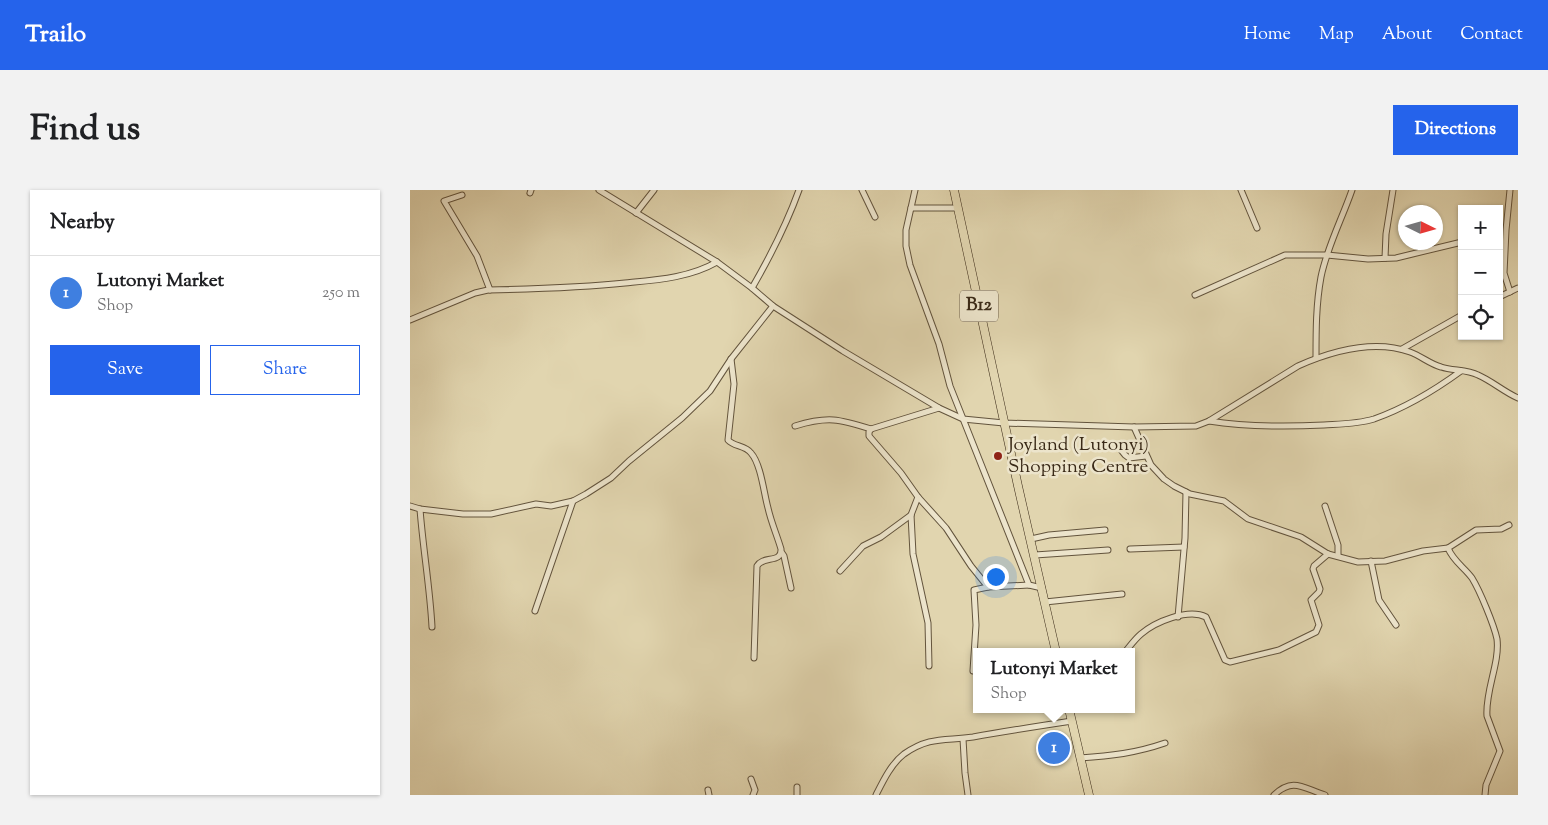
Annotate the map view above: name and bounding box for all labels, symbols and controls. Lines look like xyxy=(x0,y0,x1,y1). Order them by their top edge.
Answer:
text: Trailo xyxy=(25,18,86,52)
text: Home xyxy=(1244,22,1291,48)
text: Map xyxy=(1319,22,1354,48)
text: About xyxy=(1382,22,1432,48)
text: Contact xyxy=(1460,22,1523,48)
text: Find us xyxy=(30,105,140,156)
button: Directions xyxy=(1393,105,1518,155)
north arrow xyxy=(1398,205,1443,250)
map controls xyxy=(1458,205,1503,340)
button: + xyxy=(1458,205,1503,250)
text: Nearby xyxy=(50,208,115,238)
button: − xyxy=(1458,250,1503,295)
text: Lutonyi Market xyxy=(97,268,224,295)
text: 1 xyxy=(63,282,69,305)
text: 250 m xyxy=(322,282,360,305)
road number: B12 xyxy=(960,290,998,322)
text: Shop xyxy=(97,295,133,318)
button: locate xyxy=(1458,295,1503,340)
button: Save xyxy=(50,345,200,395)
button: Share xyxy=(210,345,360,395)
place label: Joyland (Lutonyi) Shopping Centre xyxy=(1007,432,1149,481)
marker: Joyland (Lutonyi) Shopping Centre xyxy=(992,450,1004,462)
your location xyxy=(983,564,1009,590)
popup xyxy=(973,648,1135,713)
text: Lutonyi Market xyxy=(990,656,1118,683)
text: Shop xyxy=(990,683,1027,706)
pin: 1 xyxy=(1038,729,1070,767)

